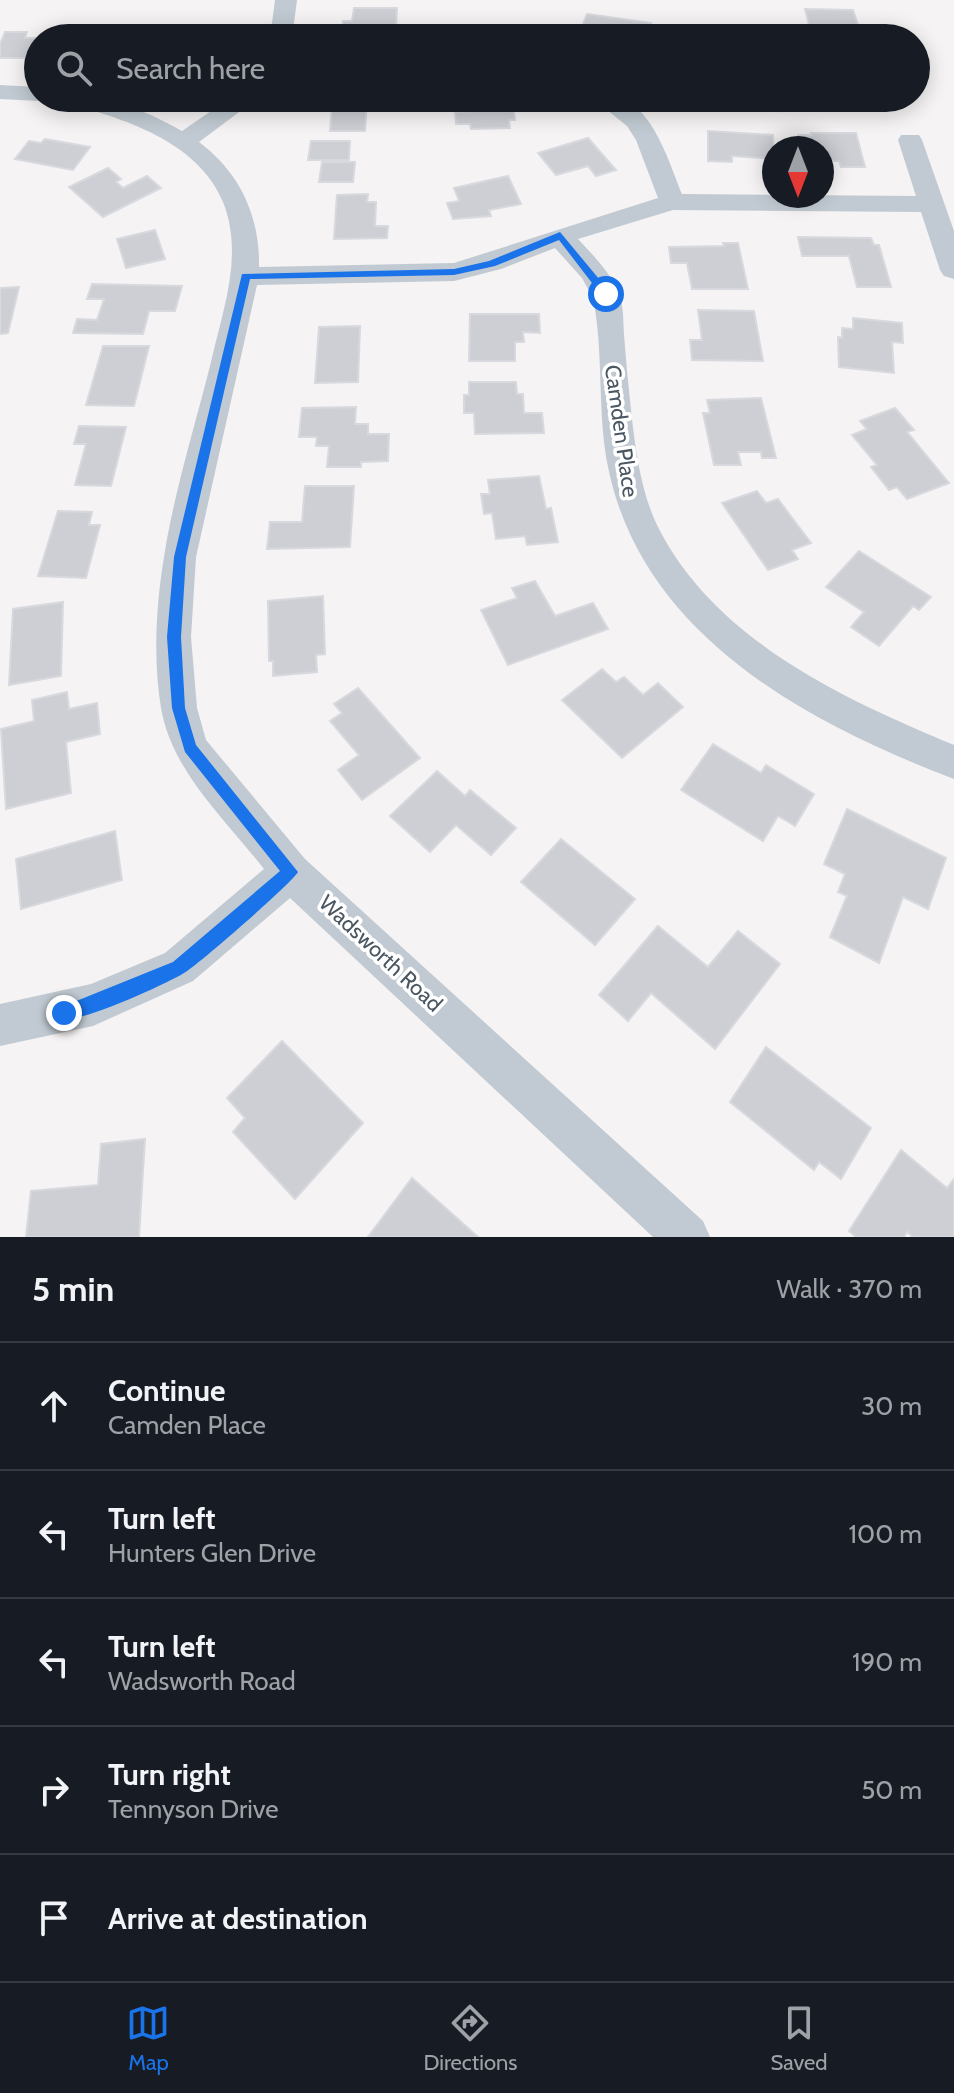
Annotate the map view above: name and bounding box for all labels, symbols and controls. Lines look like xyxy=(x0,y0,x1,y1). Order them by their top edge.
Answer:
search box xyxy=(24,24,930,112)
icon: search xyxy=(52,46,96,90)
text: Search here xyxy=(116,50,265,87)
north arrow xyxy=(762,136,834,208)
route start xyxy=(588,276,624,312)
street label: Camden Place xyxy=(599,363,644,499)
street label: Wadsworth Road xyxy=(313,889,448,1017)
route end xyxy=(46,995,82,1031)
text: 5 min xyxy=(32,1268,114,1310)
text: Walk · 370 m xyxy=(777,1273,922,1305)
text: Continue xyxy=(108,1372,225,1409)
icon: ahead xyxy=(32,1384,76,1428)
text: 30 m xyxy=(861,1390,922,1422)
text: Camden Place xyxy=(108,1409,266,1441)
text: Turn left xyxy=(108,1500,216,1537)
icon: left xyxy=(32,1512,76,1556)
text: 100 m xyxy=(849,1518,922,1550)
text: Hunters Glen Drive xyxy=(108,1537,316,1569)
text: Turn left xyxy=(108,1628,216,1665)
icon: left xyxy=(32,1640,76,1684)
text: 190 m xyxy=(852,1646,922,1678)
text: Wadsworth Road xyxy=(108,1665,296,1697)
text: Turn right xyxy=(108,1756,231,1793)
icon: right xyxy=(32,1768,76,1812)
text: 50 m xyxy=(861,1774,922,1806)
text: Tennyson Drive xyxy=(108,1793,279,1825)
icon: arrive xyxy=(32,1896,76,1940)
text: Arrive at destination xyxy=(108,1900,368,1937)
tab: Map xyxy=(126,2001,170,2076)
tab: Directions xyxy=(423,2001,517,2076)
tab: Saved xyxy=(770,2001,828,2076)

